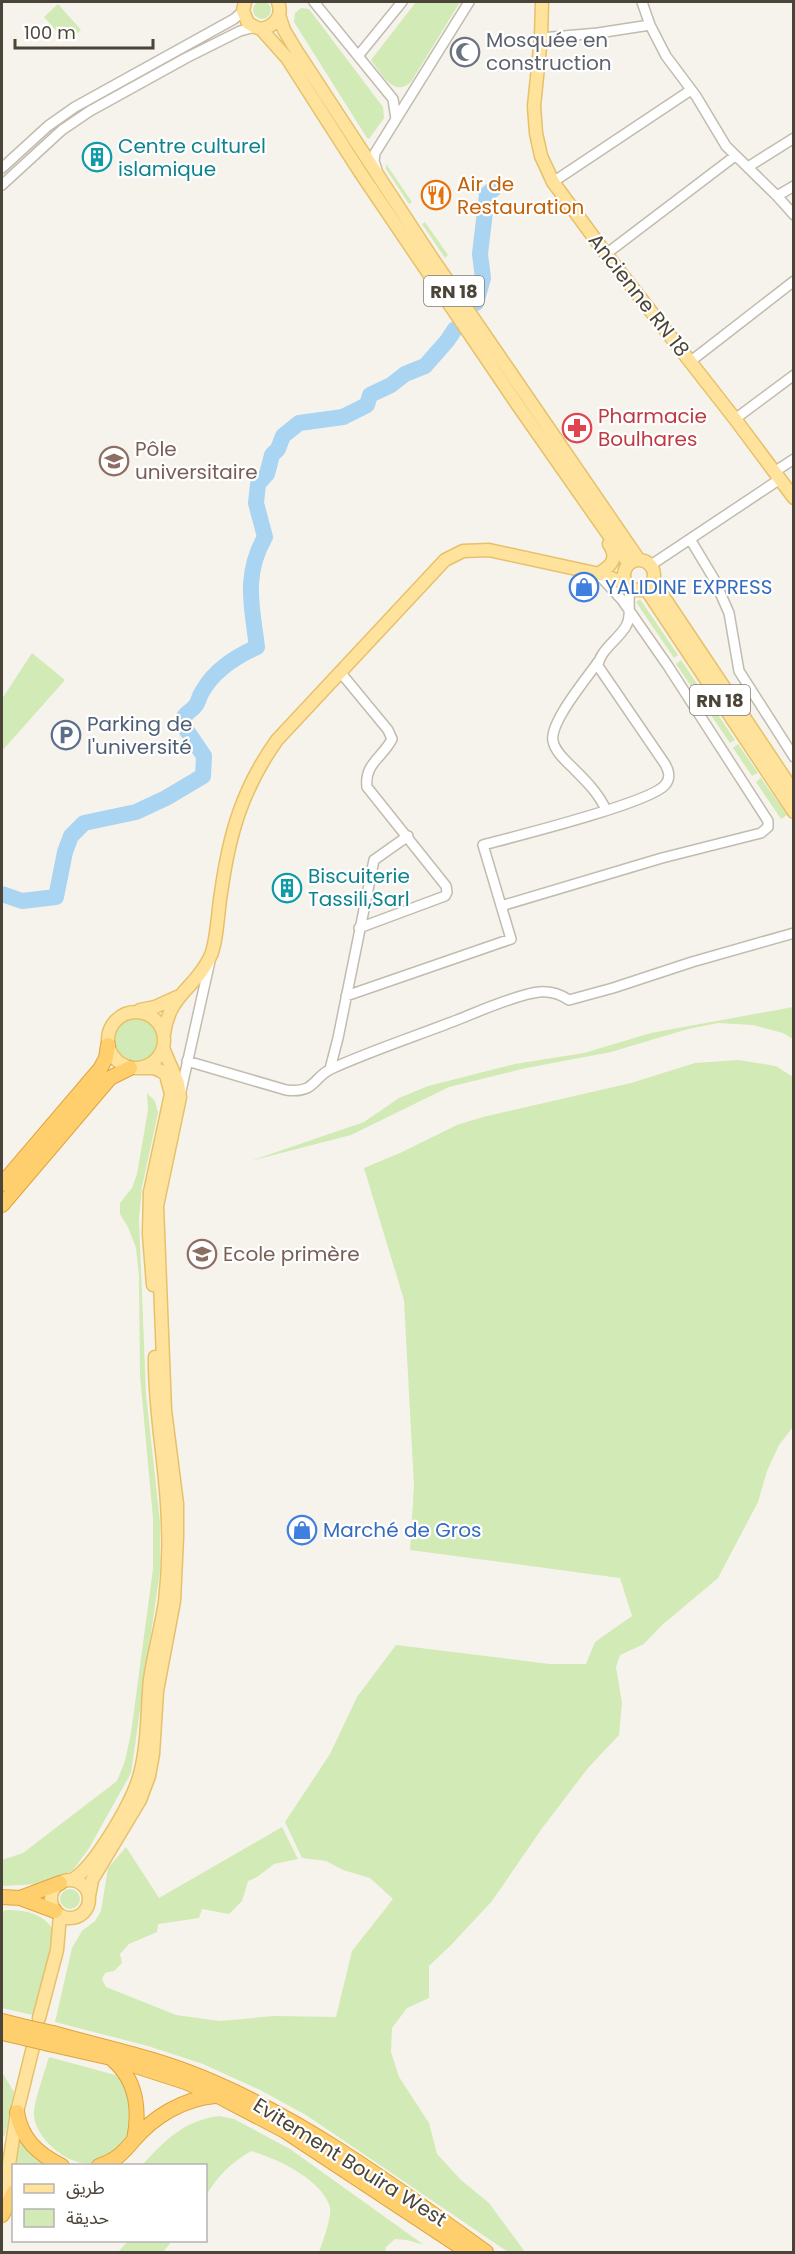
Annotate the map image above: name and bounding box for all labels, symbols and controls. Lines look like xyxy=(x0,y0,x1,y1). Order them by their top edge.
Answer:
scale bar xyxy=(15,12,153,50)
text: 100 m xyxy=(24,20,76,45)
place label: Mosquée en construction xyxy=(486,26,612,77)
mosque icon: Mosquée en construction xyxy=(449,36,481,68)
place label: Centre culturel islamique xyxy=(118,132,266,183)
building icon: Centre culturel islamique xyxy=(81,141,113,173)
place label: Air de Restauration xyxy=(457,170,584,221)
restaurant icon: Air de Restauration xyxy=(420,179,452,211)
street label: Ancienne RN 18 xyxy=(582,227,696,363)
road number: RN 18 xyxy=(424,276,484,306)
place label: Pharmacie Boulhares xyxy=(598,402,707,453)
pharmacy icon: Pharmacie Boulhares xyxy=(561,412,593,444)
place label: Pôle universitaire xyxy=(135,435,258,486)
school or university icon: Pôle universitaire xyxy=(98,445,130,477)
shop icon: YALIDINE EXPRESS xyxy=(568,571,600,603)
place label: YALIDINE EXPRESS xyxy=(605,573,773,601)
road number: RN 18 xyxy=(690,685,750,715)
place label: Parking de l'université xyxy=(87,710,192,761)
parking icon: Parking de l'université xyxy=(50,719,82,751)
place label: Biscuiterie Tassili,Sarl xyxy=(308,862,410,913)
building icon: Biscuiterie Tassili,Sarl xyxy=(271,872,303,904)
school or university icon: Ecole primère xyxy=(186,1238,218,1270)
place label: Ecole primère xyxy=(223,1240,360,1268)
shop icon: Marché de Gros xyxy=(286,1514,318,1546)
place label: Marché de Gros xyxy=(323,1516,481,1544)
street label: Evitement Bouira West xyxy=(248,2091,452,2233)
legend xyxy=(12,2164,207,2242)
text: طريق xyxy=(66,2175,105,2200)
text: حديقة xyxy=(66,2205,109,2230)

